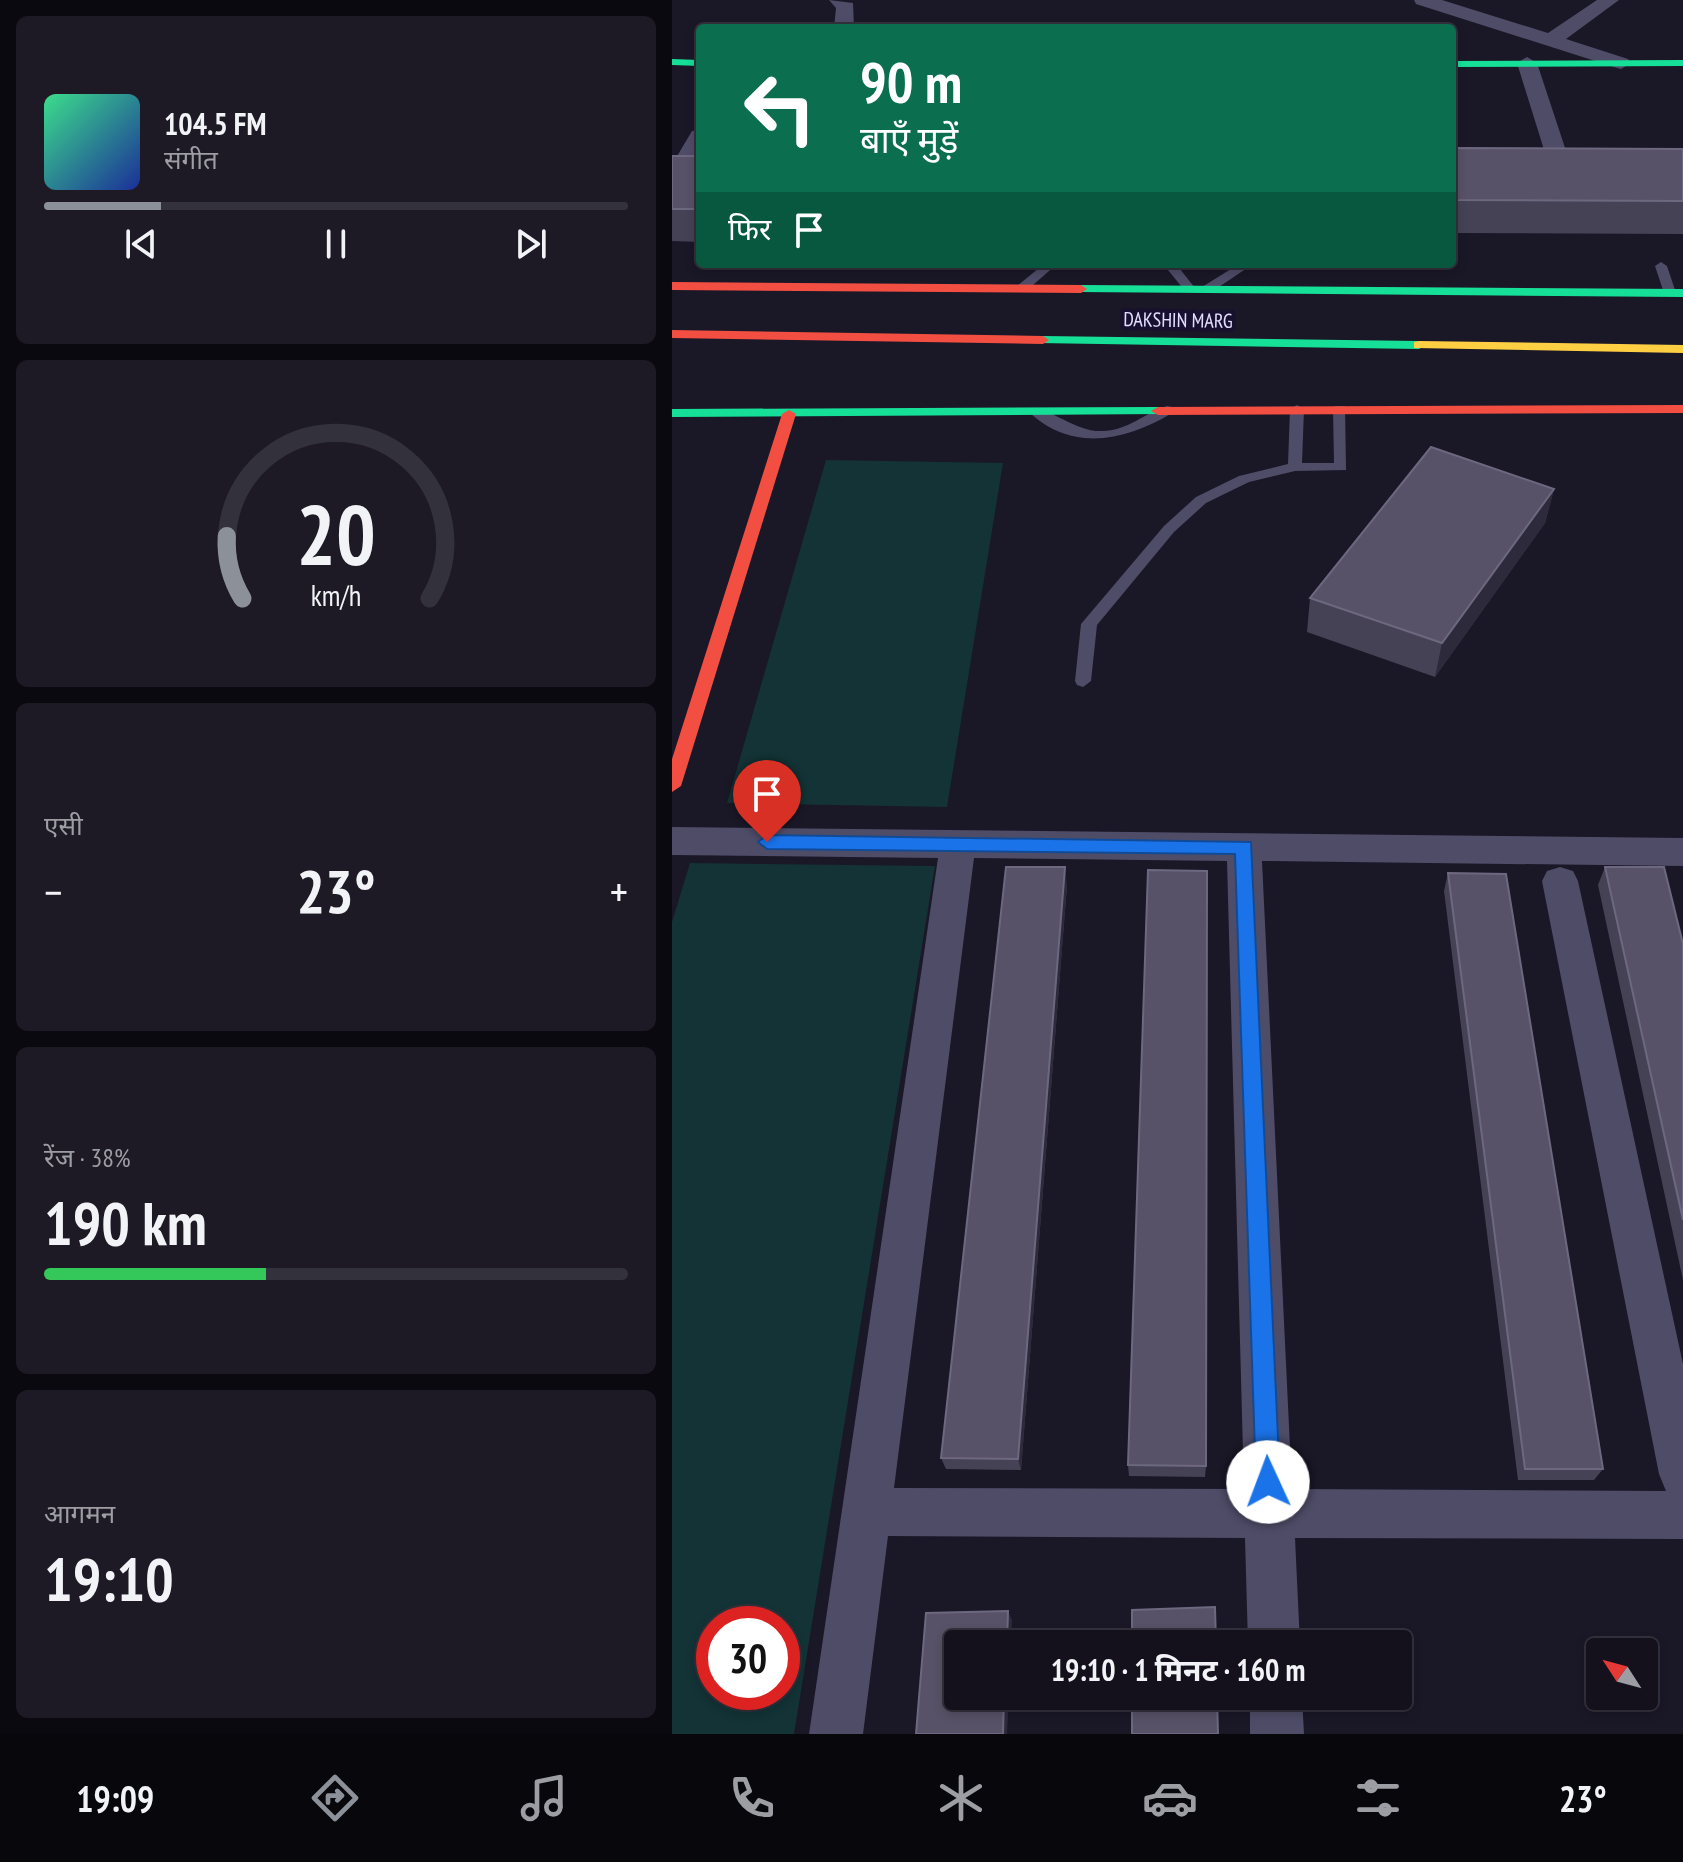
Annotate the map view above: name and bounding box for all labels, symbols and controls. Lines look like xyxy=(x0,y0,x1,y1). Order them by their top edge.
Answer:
text: 90 m xyxy=(860,46,962,118)
icon: left xyxy=(728,56,832,160)
text: 104.5 FM xyxy=(164,104,266,143)
text: बाएँ मुड़ें xyxy=(860,116,958,163)
text: संगीत xyxy=(164,143,218,176)
icon: arrive xyxy=(787,208,831,252)
text: फिर xyxy=(728,209,771,248)
icon: previous xyxy=(119,222,163,266)
icon: pause xyxy=(314,222,358,266)
icon: next xyxy=(509,222,553,266)
street label: DAKSHIN MARG xyxy=(1123,306,1233,334)
text: 20 xyxy=(296,480,376,588)
text: km/h xyxy=(311,578,361,615)
pin xyxy=(733,760,801,842)
icon: arrive xyxy=(745,772,789,816)
text: एसी xyxy=(44,809,83,842)
text: 23° xyxy=(296,852,376,930)
text: − xyxy=(44,863,62,920)
text: + xyxy=(610,863,628,920)
text: रेंज · 38% xyxy=(44,1141,130,1174)
text: 190 km xyxy=(44,1184,207,1262)
position arrow xyxy=(1226,1440,1310,1524)
text: आगमन xyxy=(44,1497,115,1530)
text: 19:10 xyxy=(44,1540,174,1618)
speed limit sign: 30 xyxy=(696,1606,800,1710)
north arrow xyxy=(1586,1638,1658,1710)
map controls xyxy=(1586,1638,1658,1710)
text: 19:10 · 1 मिनट · 160 m xyxy=(1051,1650,1305,1689)
icon: directions xyxy=(307,1770,363,1826)
icon: music xyxy=(516,1770,572,1826)
icon: phone xyxy=(724,1770,780,1826)
icon: climate xyxy=(933,1770,989,1826)
icon: car xyxy=(1142,1770,1198,1826)
icon: filters xyxy=(1350,1770,1406,1826)
text: 19:09 xyxy=(76,1775,154,1822)
text: 23° xyxy=(1559,1775,1607,1822)

